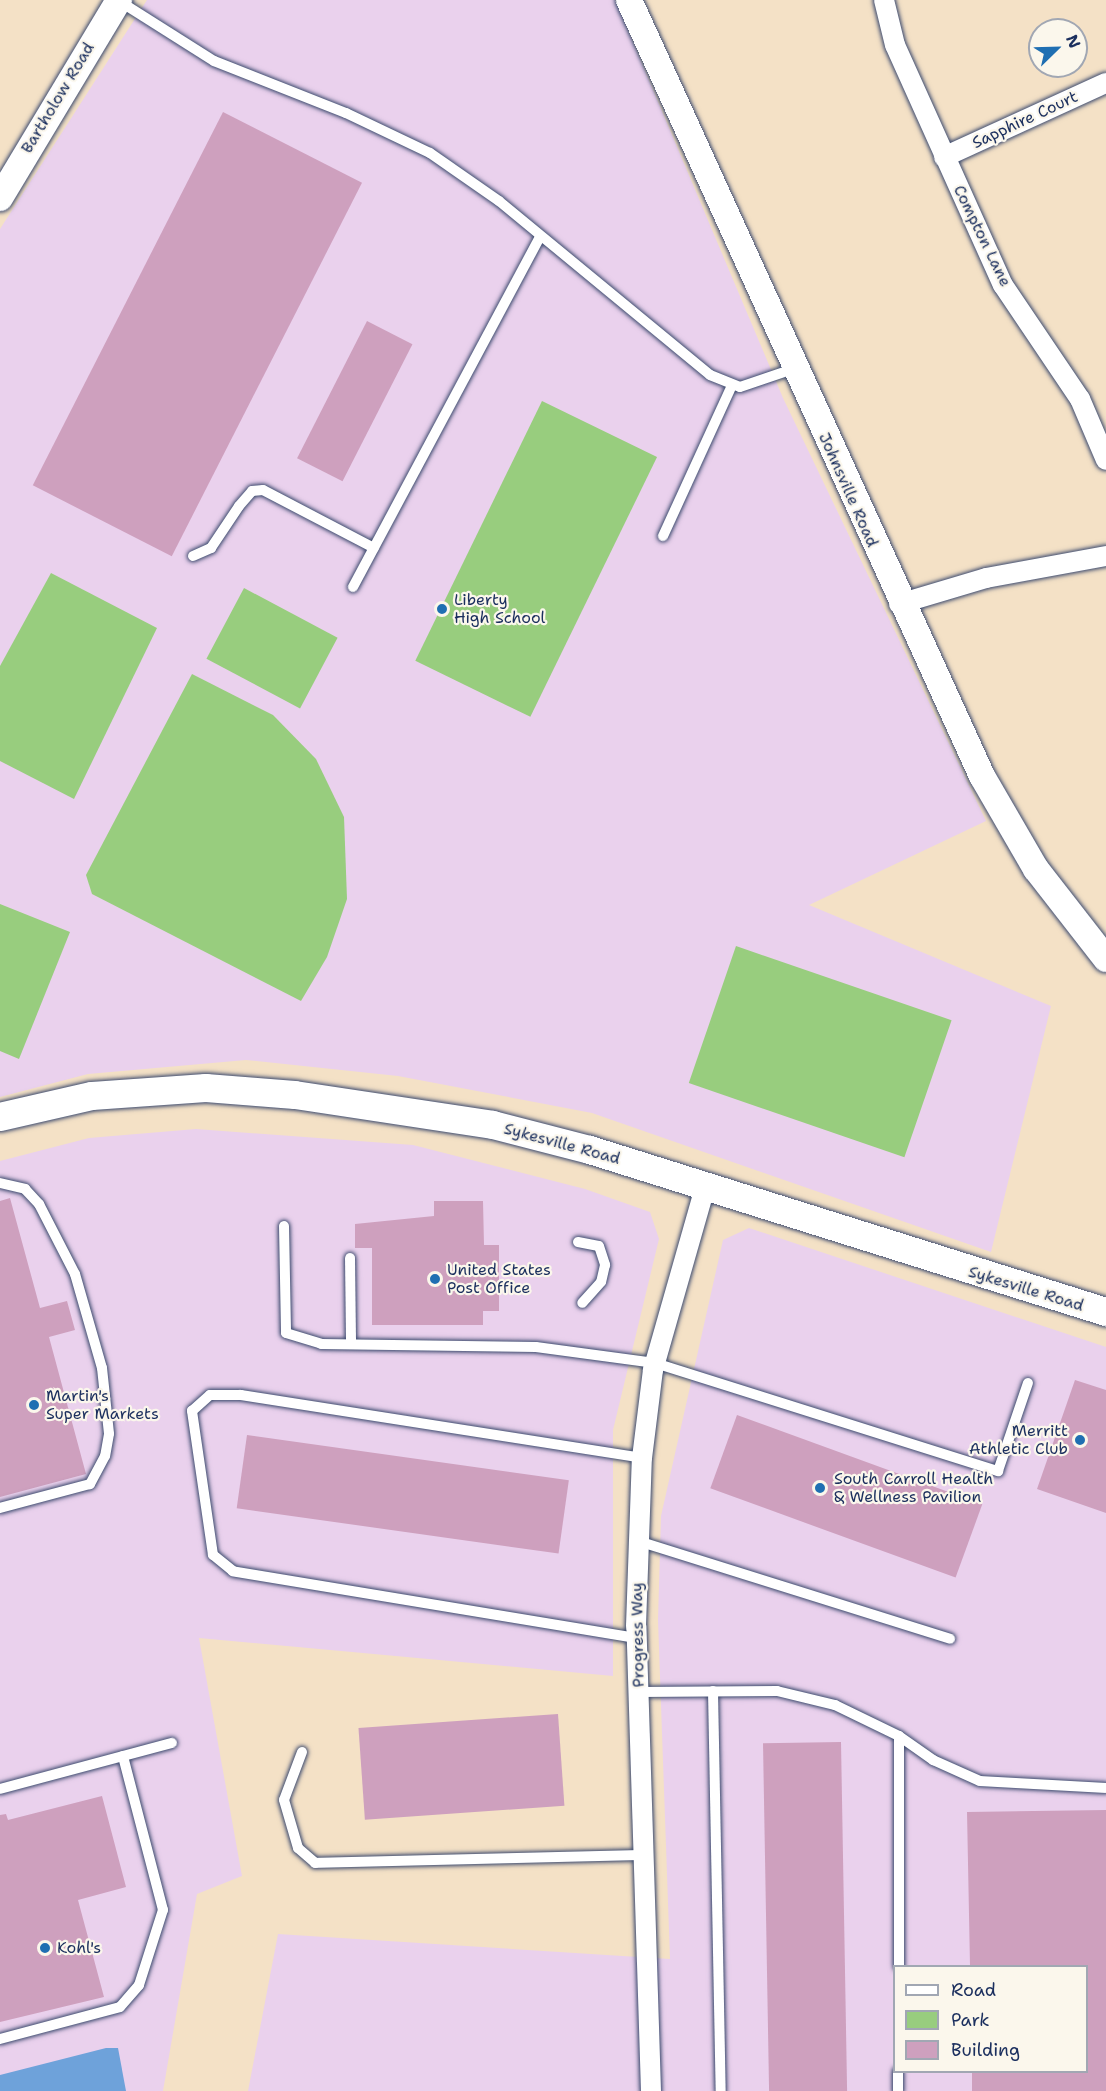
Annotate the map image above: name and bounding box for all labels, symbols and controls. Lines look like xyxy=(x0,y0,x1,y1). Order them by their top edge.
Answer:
north arrow xyxy=(1028,18,1088,78)
text: N xyxy=(1061,32,1085,51)
street label: Bartholow Road xyxy=(17,39,99,157)
street label: Sapphire Court xyxy=(969,87,1081,153)
street label: Compton Lane xyxy=(949,182,1015,290)
street label: Johnsville Road xyxy=(814,430,882,550)
place label: Liberty High School xyxy=(454,590,545,628)
marker: Liberty High School xyxy=(435,602,449,616)
street label: Sykesville Road xyxy=(502,1119,622,1169)
place label: United States Post Office xyxy=(447,1260,551,1298)
street label: Sykesville Road xyxy=(966,1262,1086,1316)
marker: United States Post Office xyxy=(428,1272,442,1286)
place label: Martin's Super Markets xyxy=(46,1386,159,1424)
marker: Martin's Super Markets xyxy=(27,1398,41,1412)
place label: Merritt Athletic Club xyxy=(969,1421,1068,1459)
marker: Merritt Athletic Club xyxy=(1073,1433,1087,1447)
place label: South Carroll Health & Wellness Pavilion xyxy=(834,1469,993,1507)
marker: South Carroll Health & Wellness Pavilion xyxy=(811,1479,829,1497)
street label: Progress Way xyxy=(627,1582,649,1688)
place label: Kohl's xyxy=(57,1938,101,1958)
marker: Kohl's xyxy=(38,1941,52,1955)
legend xyxy=(893,1965,1088,2073)
text: Road xyxy=(951,1978,996,2002)
text: Park xyxy=(951,2008,990,2032)
text: Building xyxy=(951,2038,1020,2062)

